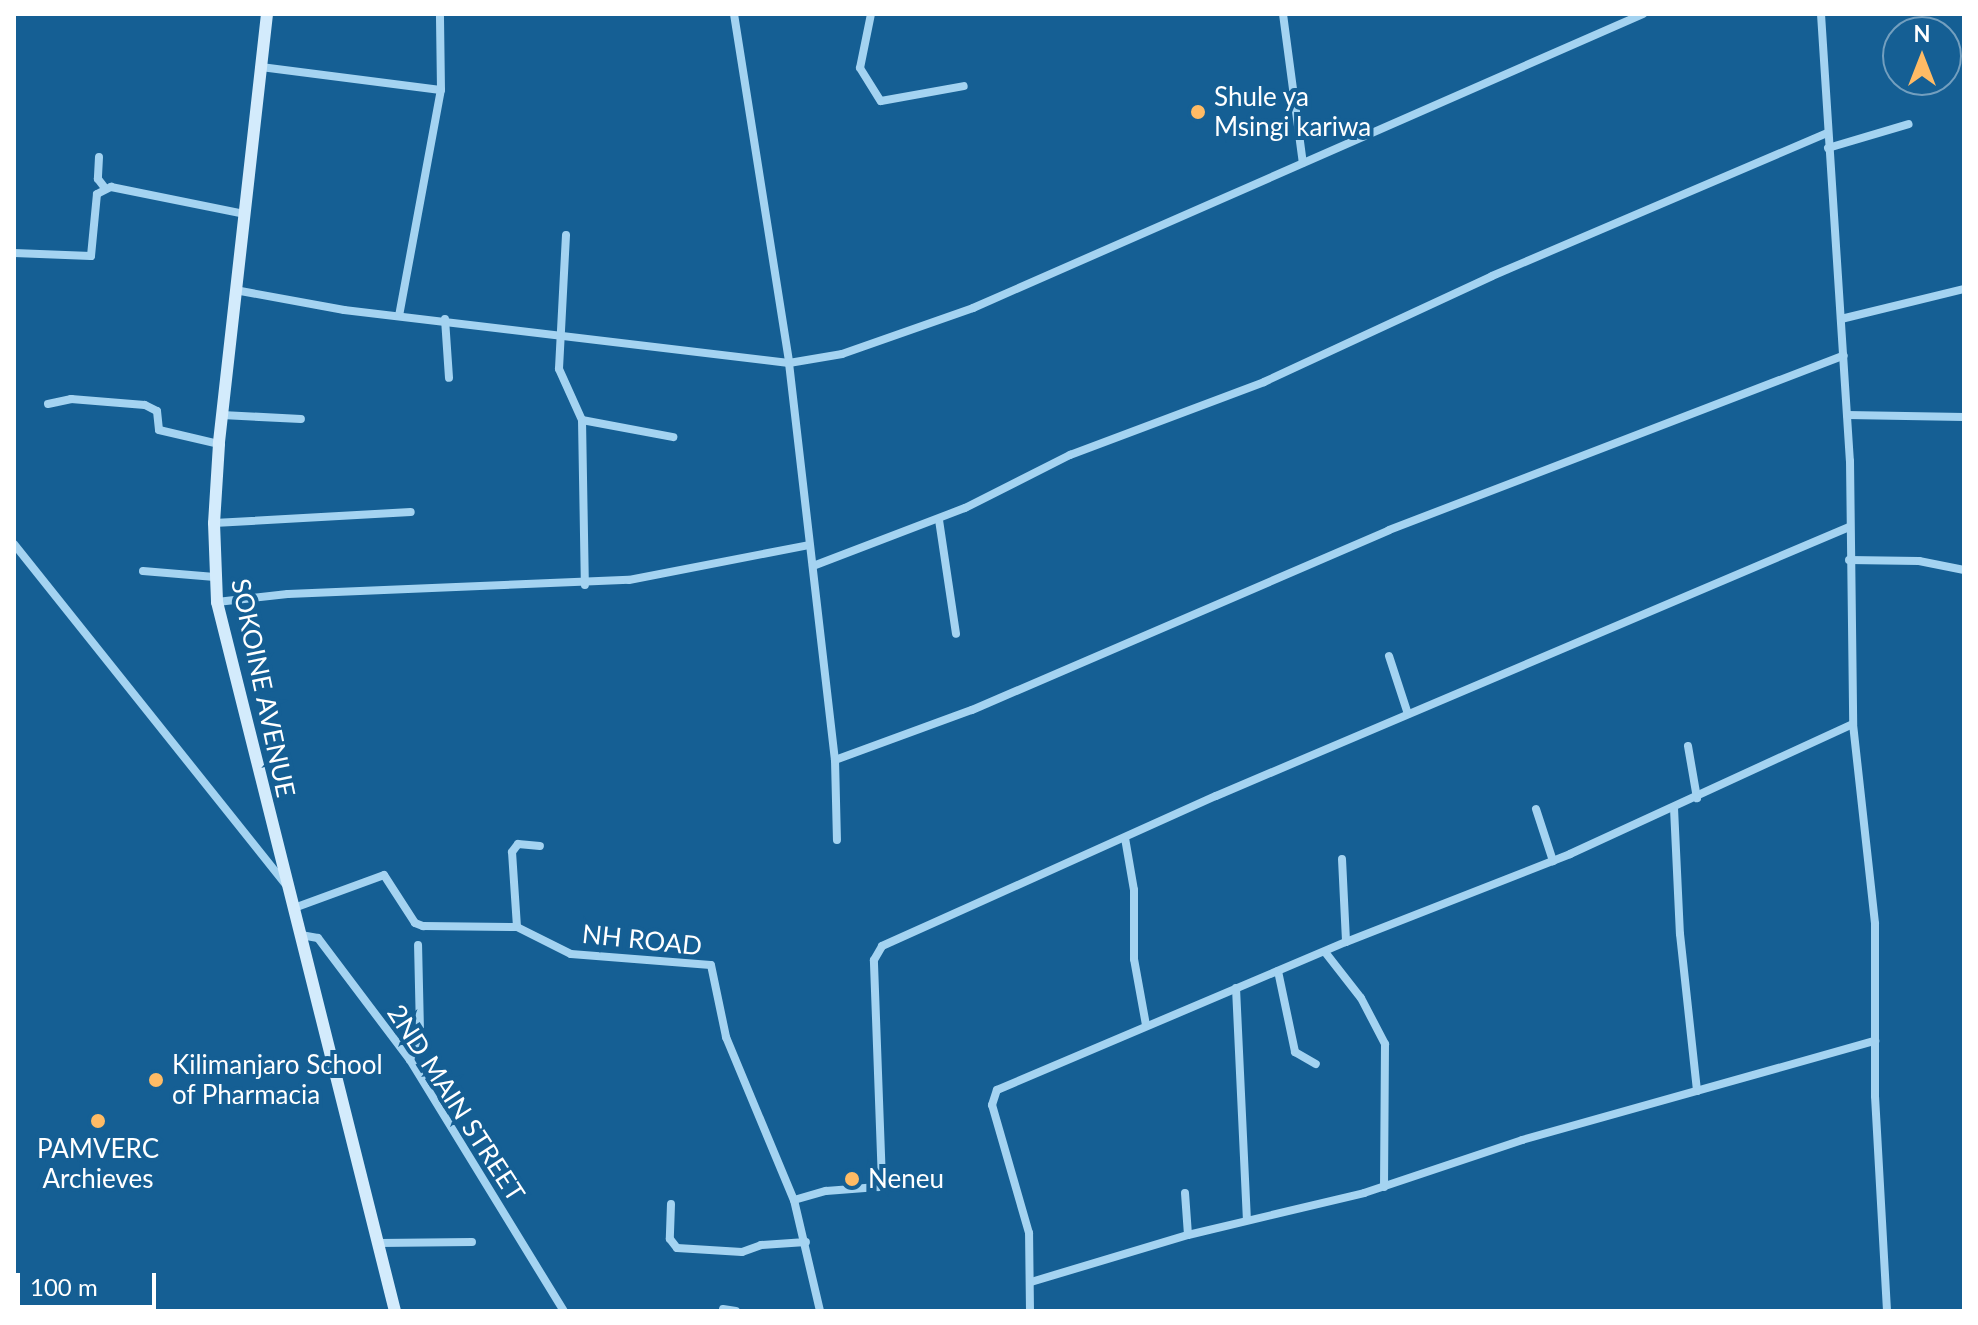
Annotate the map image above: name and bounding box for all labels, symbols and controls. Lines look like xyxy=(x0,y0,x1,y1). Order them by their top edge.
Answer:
north arrow xyxy=(1882,16,1962,96)
text: N xyxy=(1914,20,1930,47)
place label: Shule ya Msingi kariwa xyxy=(1214,81,1371,142)
marker: Shule ya Msingi kariwa xyxy=(1189,103,1207,121)
street label: SOKOINE AVENUE xyxy=(225,575,301,801)
street label: NH ROAD xyxy=(581,918,703,962)
street label: 2ND MAIN STREET xyxy=(381,999,531,1207)
place label: Kilimanjaro School of Pharmacia xyxy=(172,1049,383,1110)
marker: Kilimanjaro School of Pharmacia xyxy=(147,1071,165,1089)
marker: PAMVERC Archieves xyxy=(89,1112,107,1130)
place label: PAMVERC Archieves xyxy=(37,1133,159,1194)
place label: Neneu xyxy=(868,1163,944,1195)
marker: Neneu xyxy=(843,1170,861,1188)
scale bar xyxy=(20,1257,160,1307)
text: 100 m xyxy=(30,1272,98,1301)

